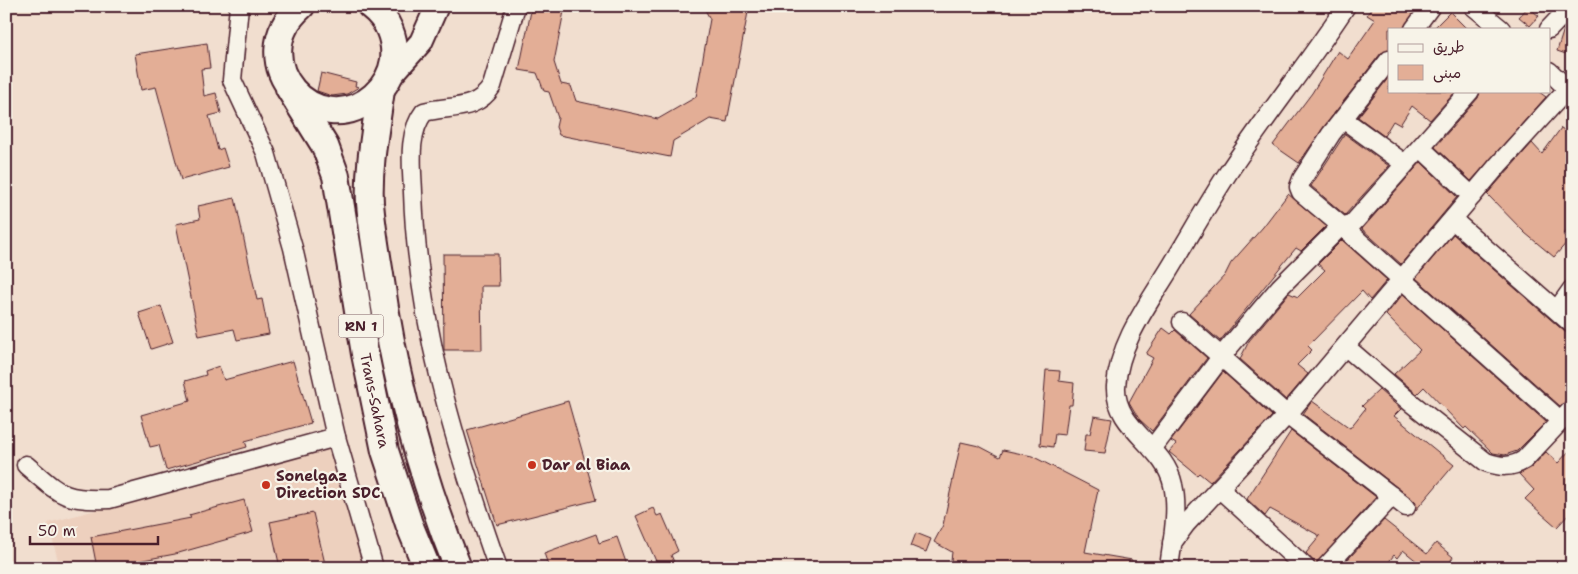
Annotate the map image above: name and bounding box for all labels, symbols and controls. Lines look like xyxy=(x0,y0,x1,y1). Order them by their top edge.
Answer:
legend xyxy=(1388,28,1550,92)
text: طريق xyxy=(1433,37,1465,57)
text: مبنى xyxy=(1433,63,1461,83)
road number: RN 1 xyxy=(338,314,384,338)
street label: Trans-Sahara xyxy=(355,351,394,450)
place label: Dar al Biaa xyxy=(542,455,631,475)
marker: Dar al Biaa xyxy=(526,459,538,471)
place label: Sonelgaz Direction SDC xyxy=(276,466,380,503)
marker: Sonelgaz Direction SDC xyxy=(260,479,272,491)
scale bar xyxy=(30,514,158,546)
text: 50 m xyxy=(38,521,76,541)

